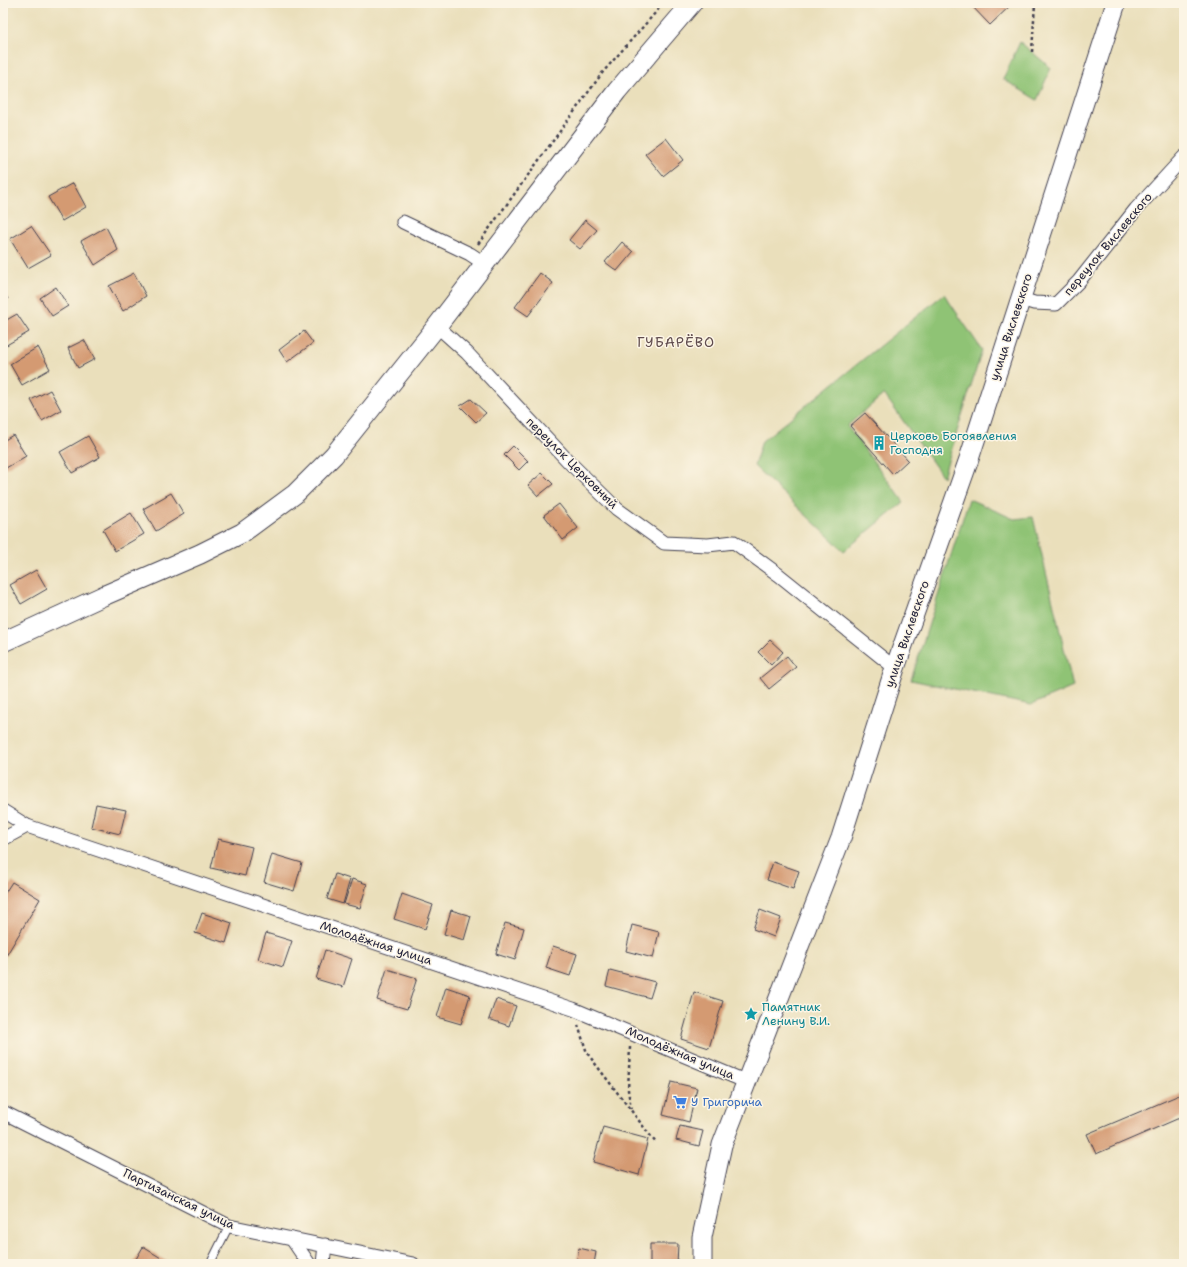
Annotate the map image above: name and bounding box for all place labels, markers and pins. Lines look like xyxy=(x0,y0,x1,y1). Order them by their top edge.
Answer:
place label: Церковь Богоявления Господня xyxy=(890,428,1017,458)
building icon: Церковь Богоявления Господня xyxy=(871,435,887,451)
place label: Памятник Ленину В.И. xyxy=(762,999,830,1029)
place icon: Памятник Ленину В.И. xyxy=(743,1006,759,1022)
supermarket icon: У Григорича xyxy=(672,1094,688,1110)
place label: У Григорича xyxy=(691,1094,763,1110)

